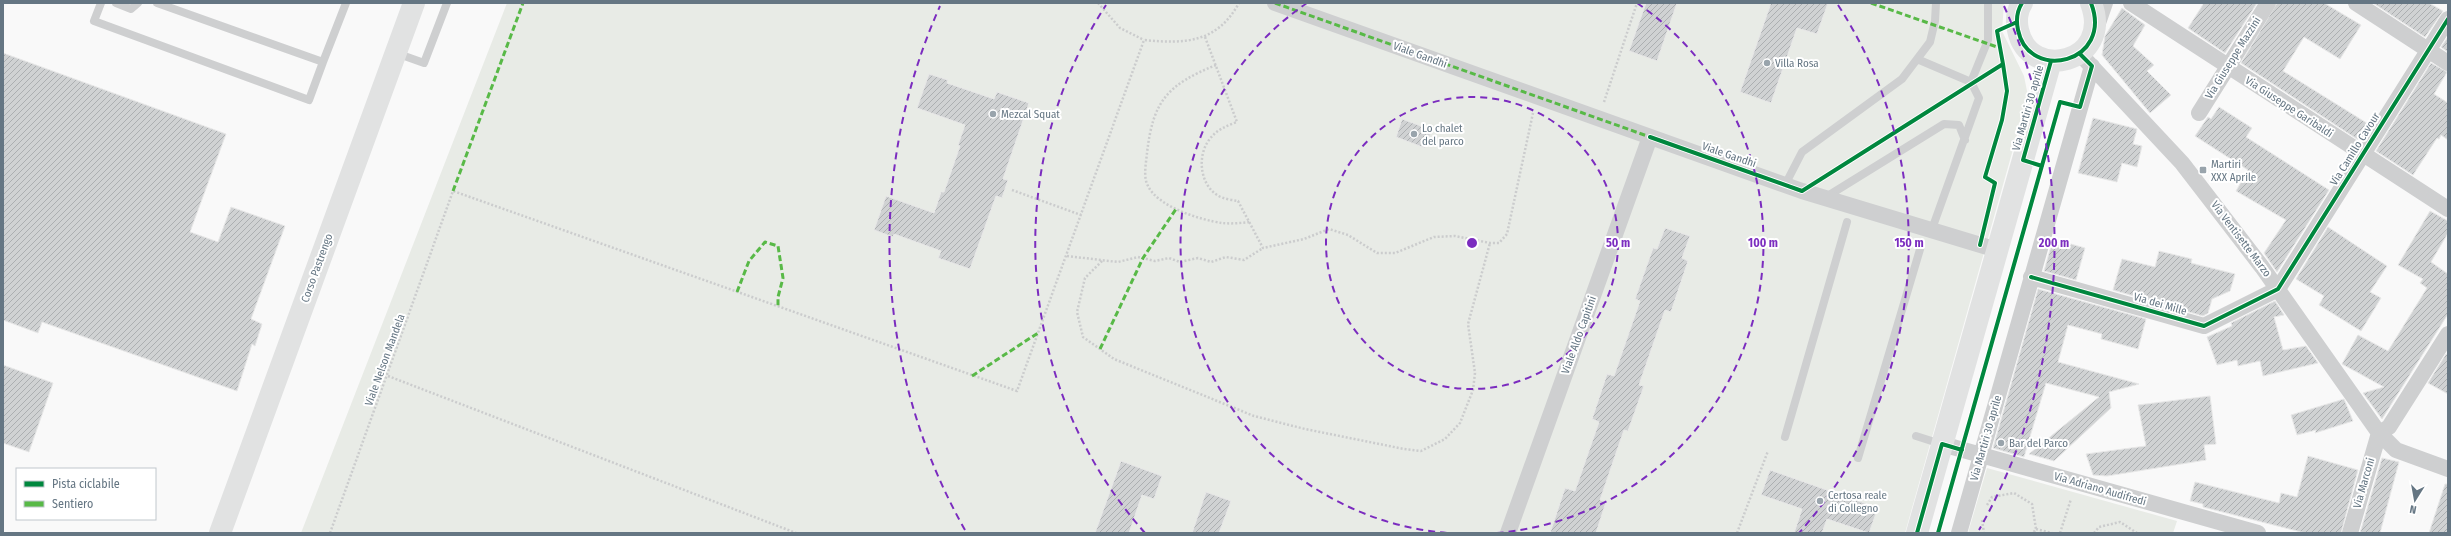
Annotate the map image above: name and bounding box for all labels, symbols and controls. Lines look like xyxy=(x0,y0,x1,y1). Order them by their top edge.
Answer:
street label: Via Giuseppe Mazzini xyxy=(2203,14,2264,101)
street label: Viale Gandhi xyxy=(1391,39,1449,71)
place label: Villa Rosa xyxy=(1775,57,1819,70)
marker: Villa Rosa xyxy=(1762,58,1772,68)
street label: Via Martiri 30 aprile xyxy=(2010,64,2046,152)
street label: Via Giuseppe Garibaldi xyxy=(2243,74,2335,140)
place label: Mezcal Squat xyxy=(1001,108,1060,121)
marker: Mezcal Squat xyxy=(988,109,998,119)
street label: Via Camillo Cavour xyxy=(2327,110,2383,188)
place label: Lo chalet del parco xyxy=(1422,122,1464,148)
marker: Lo chalet del parco xyxy=(1409,129,1419,139)
street label: Viale Gandhi xyxy=(1700,140,1758,170)
place label: Martiri XXX Aprile xyxy=(2211,158,2256,184)
marker: Martiri XXX Aprile xyxy=(2198,165,2208,175)
street label: Via Ventisette Marzo xyxy=(2208,199,2274,280)
street label: Corso Pastrengo xyxy=(299,232,336,304)
centre of rings xyxy=(1465,236,1479,250)
text: 50 m xyxy=(1606,236,1630,250)
text: 100 m xyxy=(1748,236,1778,250)
text: 150 m xyxy=(1894,236,1924,250)
text: 200 m xyxy=(2038,236,2069,250)
street label: Via dei Mille xyxy=(2132,290,2188,318)
street label: Viale Aldo Capitini xyxy=(1559,294,1599,376)
street label: Viale Nelson Mandela xyxy=(362,312,408,408)
street label: Via Martiri 30 aprile xyxy=(1968,394,2004,482)
place label: Bar del Parco xyxy=(2009,437,2068,450)
marker: Bar del Parco xyxy=(1996,438,2006,448)
street label: Via Marconi xyxy=(2351,456,2377,510)
legend xyxy=(16,468,156,520)
street label: Via Adriano Audifredi xyxy=(2052,470,2148,508)
text: Pista ciclabile xyxy=(52,477,120,491)
north arrow xyxy=(2395,480,2435,520)
place label: Certosa reale di Collegno xyxy=(1828,489,1887,515)
marker: Certosa reale di Collegno xyxy=(1815,496,1825,506)
text: Sentiero xyxy=(52,497,93,511)
text: N xyxy=(2409,502,2418,516)

